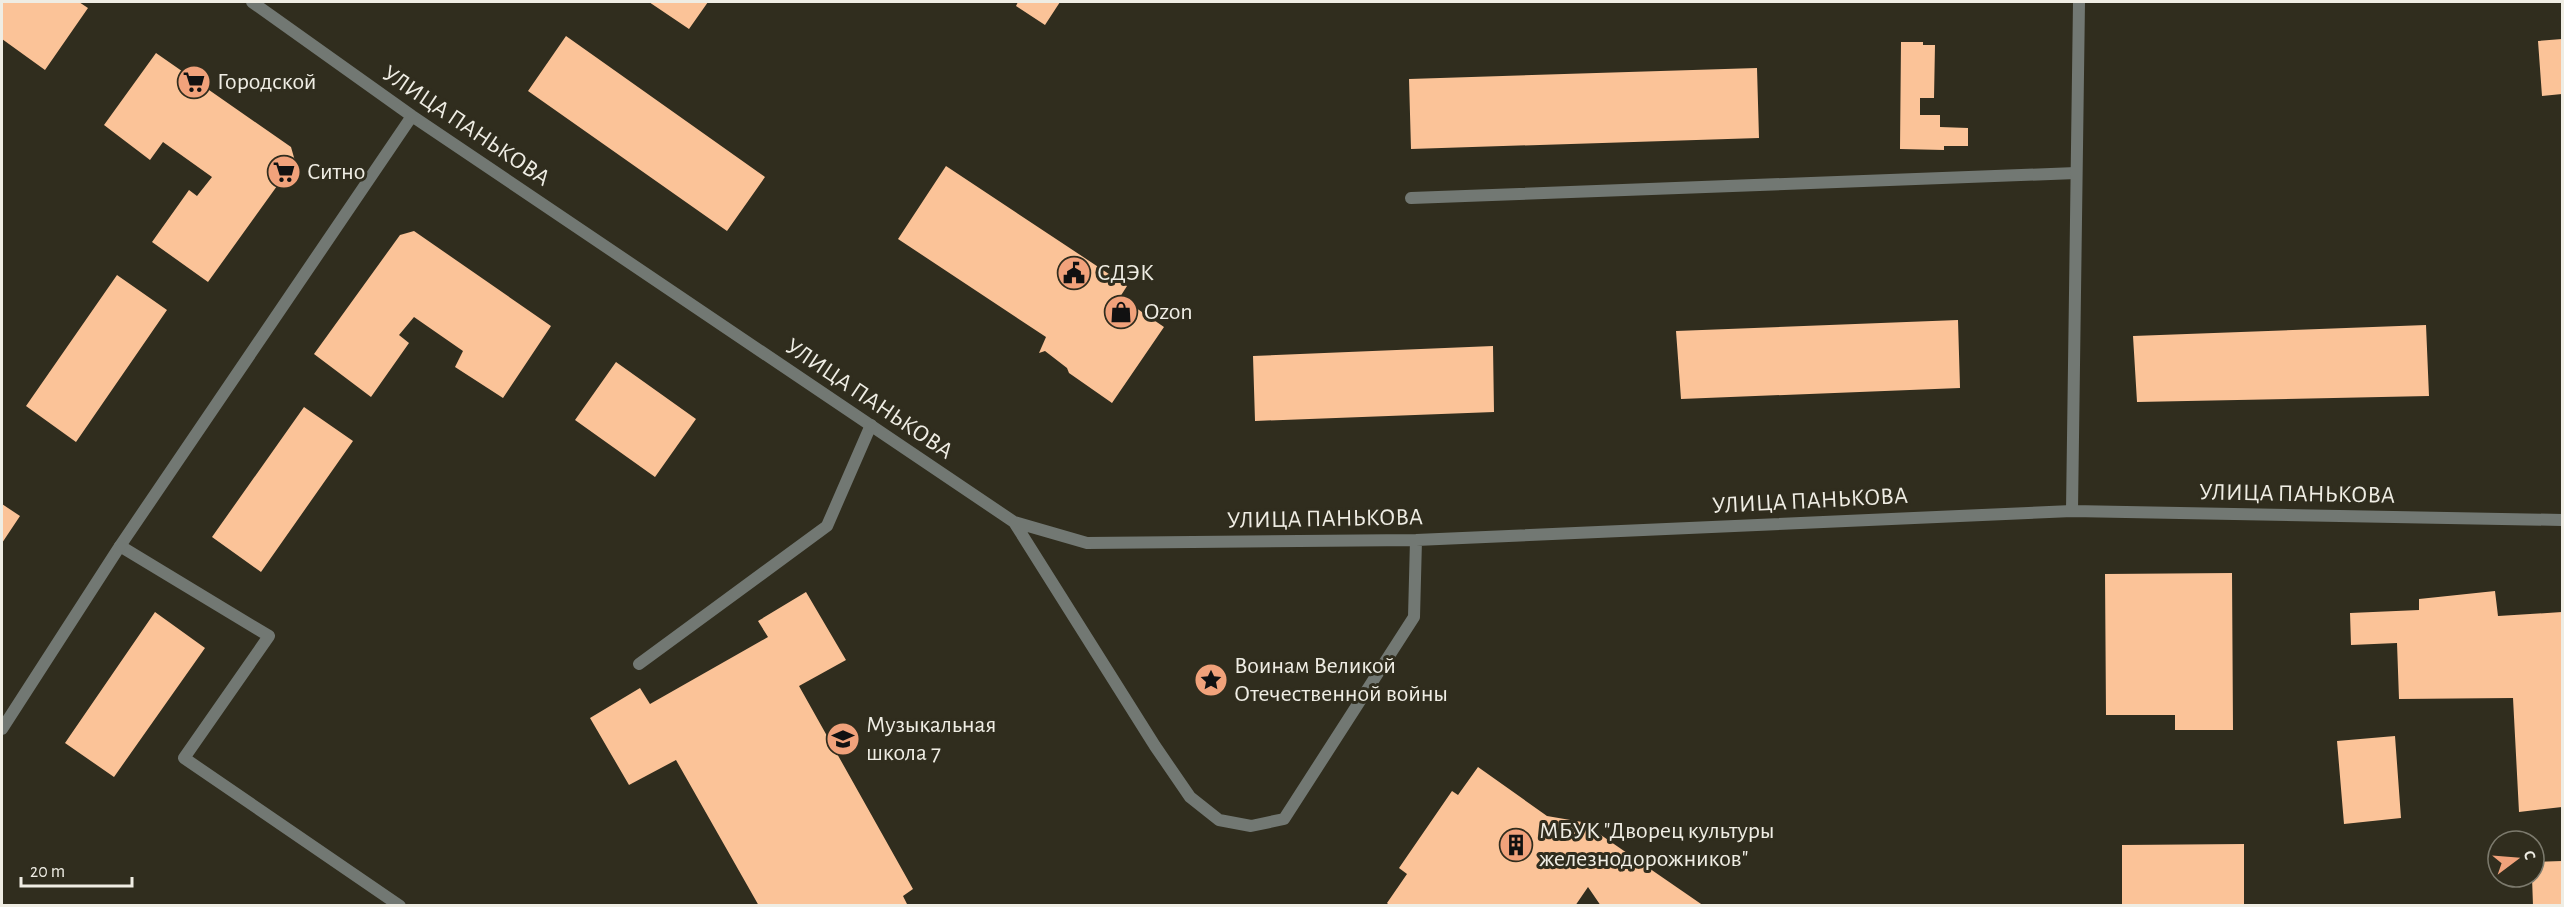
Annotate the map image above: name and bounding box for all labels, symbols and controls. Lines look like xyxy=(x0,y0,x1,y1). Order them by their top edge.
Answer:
street label: УЛИЦА ПАНЬКОВА xyxy=(378,61,554,191)
supermarket icon: Городской xyxy=(176,64,212,100)
place label: Городской xyxy=(217,70,317,94)
supermarket icon: Ситно xyxy=(266,154,302,190)
place label: Ситно xyxy=(307,160,366,184)
public building icon: СДЭК xyxy=(1056,255,1092,291)
place label: СДЭК xyxy=(1097,261,1154,285)
shop icon: Ozon xyxy=(1103,294,1139,330)
place label: Ozon xyxy=(1144,300,1193,324)
street label: УЛИЦА ПАНЬКОВА xyxy=(781,334,957,464)
street label: УЛИЦА ПАНЬКОВА xyxy=(2199,480,2395,508)
street label: УЛИЦА ПАНЬКОВА xyxy=(1711,484,1909,518)
street label: УЛИЦА ПАНЬКОВА xyxy=(1227,505,1423,533)
place label: Воинам Великой Отечественной войны xyxy=(1234,654,1448,706)
place icon: Воинам Великой Отечественной войны xyxy=(1193,662,1229,698)
place label: Музыкальная школа 7 xyxy=(866,713,997,765)
school or university icon: Музыкальная школа 7 xyxy=(825,721,861,757)
place label: МБУК "Дворец культуры железнодорожников" xyxy=(1539,819,1775,871)
building icon: МБУК "Дворец культуры железнодорожников" xyxy=(1498,827,1534,863)
north arrow xyxy=(2486,829,2546,889)
text: С xyxy=(2521,849,2538,862)
scale bar xyxy=(21,850,132,888)
text: 20 m xyxy=(30,863,65,881)

